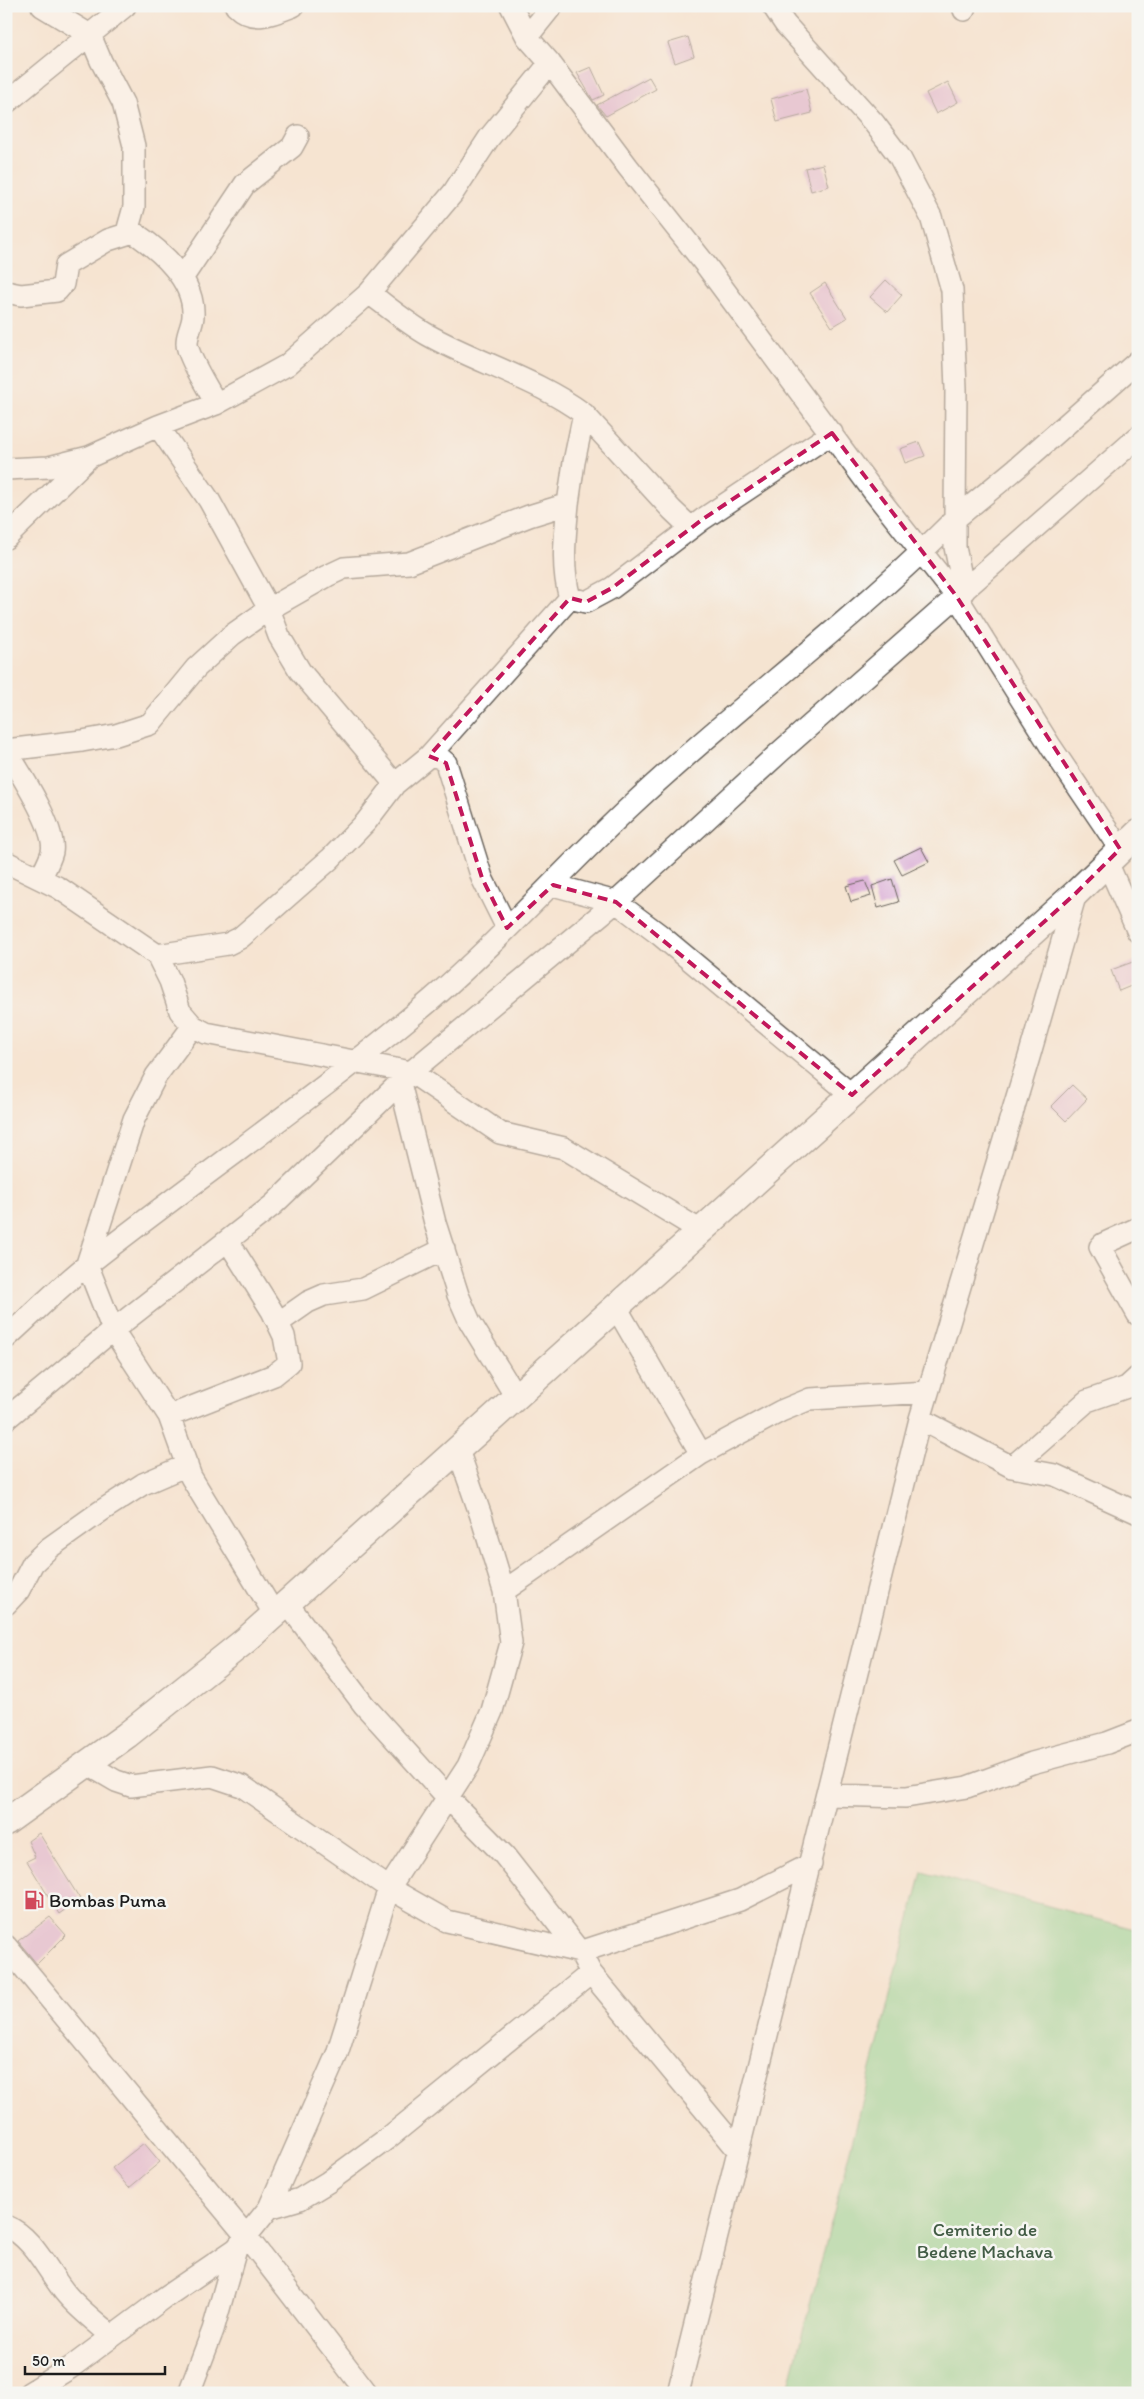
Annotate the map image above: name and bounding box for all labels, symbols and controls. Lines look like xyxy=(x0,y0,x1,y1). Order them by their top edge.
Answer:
fuel station icon: Bombas Puma xyxy=(23,1889,45,1911)
place label: Bombas Puma xyxy=(49,1889,166,1912)
park label: Cemiterio de Bedene Machava xyxy=(917,2218,1053,2263)
scale bar xyxy=(25,2344,165,2376)
text: 50 m xyxy=(32,2352,65,2370)

